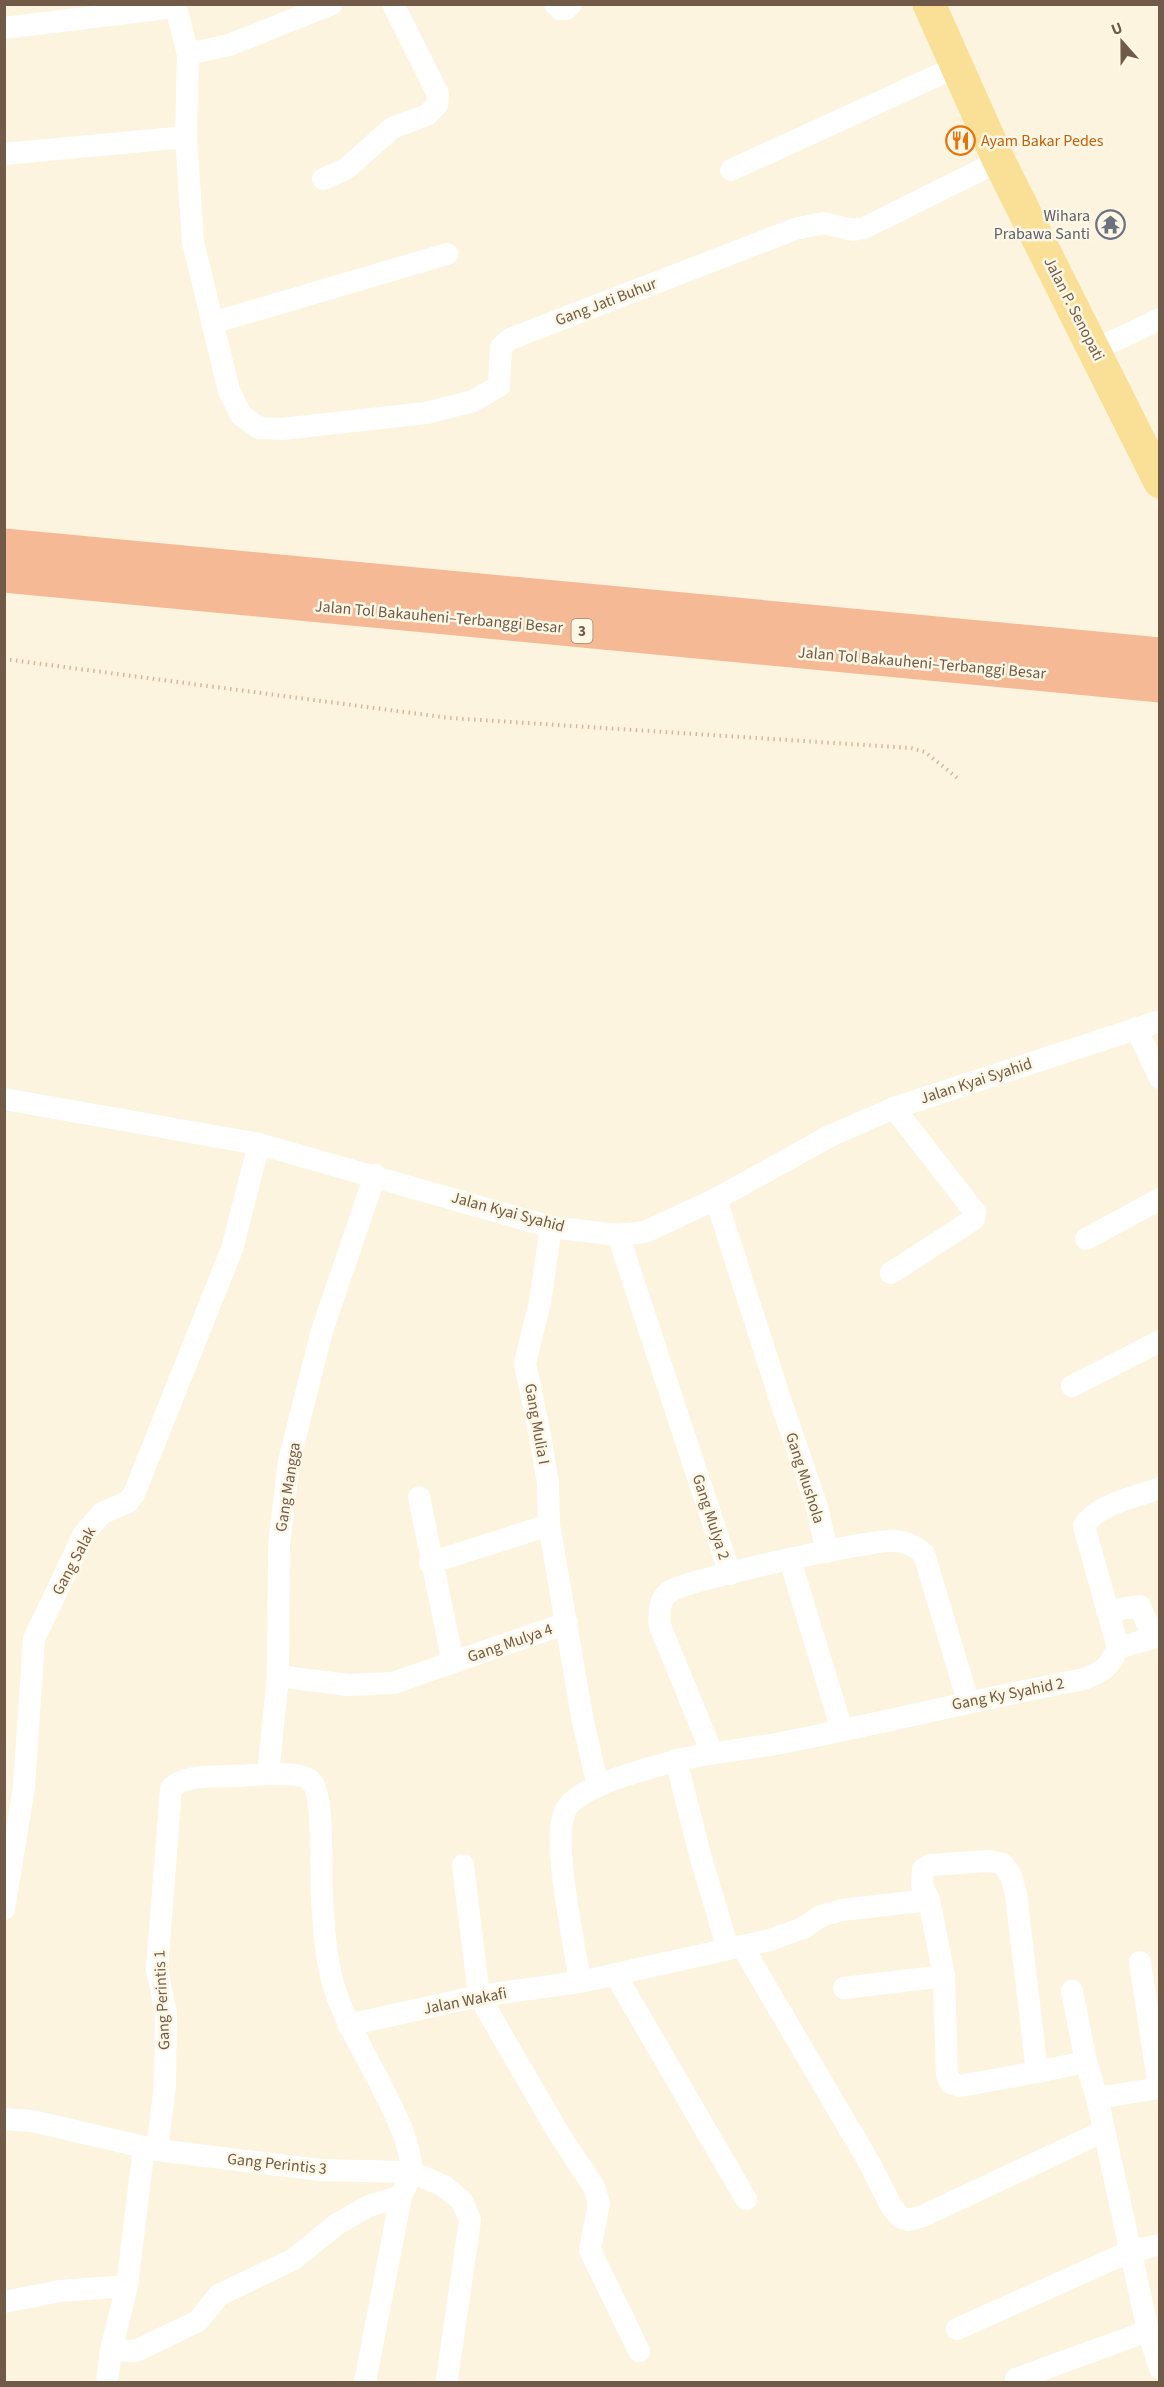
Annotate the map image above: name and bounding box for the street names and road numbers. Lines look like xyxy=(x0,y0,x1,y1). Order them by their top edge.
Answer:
street label: Jalan P. Senopati xyxy=(1038,253,1110,365)
street label: Gang Jati Buhur xyxy=(552,272,660,331)
street label: Jalan Tol Bakauheni–Terbanggi Besar xyxy=(314,595,564,639)
road number: 3 xyxy=(572,619,592,643)
street label: Jalan Tol Bakauheni–Terbanggi Besar xyxy=(797,641,1047,685)
street label: Jalan Kyai Syahid xyxy=(917,1053,1035,1109)
street label: Jalan Kyai Syahid xyxy=(449,1186,567,1238)
street label: Gang Mulia I xyxy=(519,1382,555,1466)
street label: Gang Mushola xyxy=(780,1430,830,1526)
street label: Gang Mangga xyxy=(270,1441,306,1533)
street label: Gang Mulya 2 xyxy=(687,1471,735,1563)
street label: Gang Salak xyxy=(47,1523,101,1599)
street label: Gang Mulya 4 xyxy=(464,1618,556,1668)
street label: Gang Ky Syahid 2 xyxy=(950,1672,1066,1716)
street label: Gang Perintis 1 xyxy=(148,1949,176,2051)
street label: Jalan Wakafi xyxy=(421,1982,509,2020)
street label: Gang Perintis 3 xyxy=(226,2148,328,2180)

